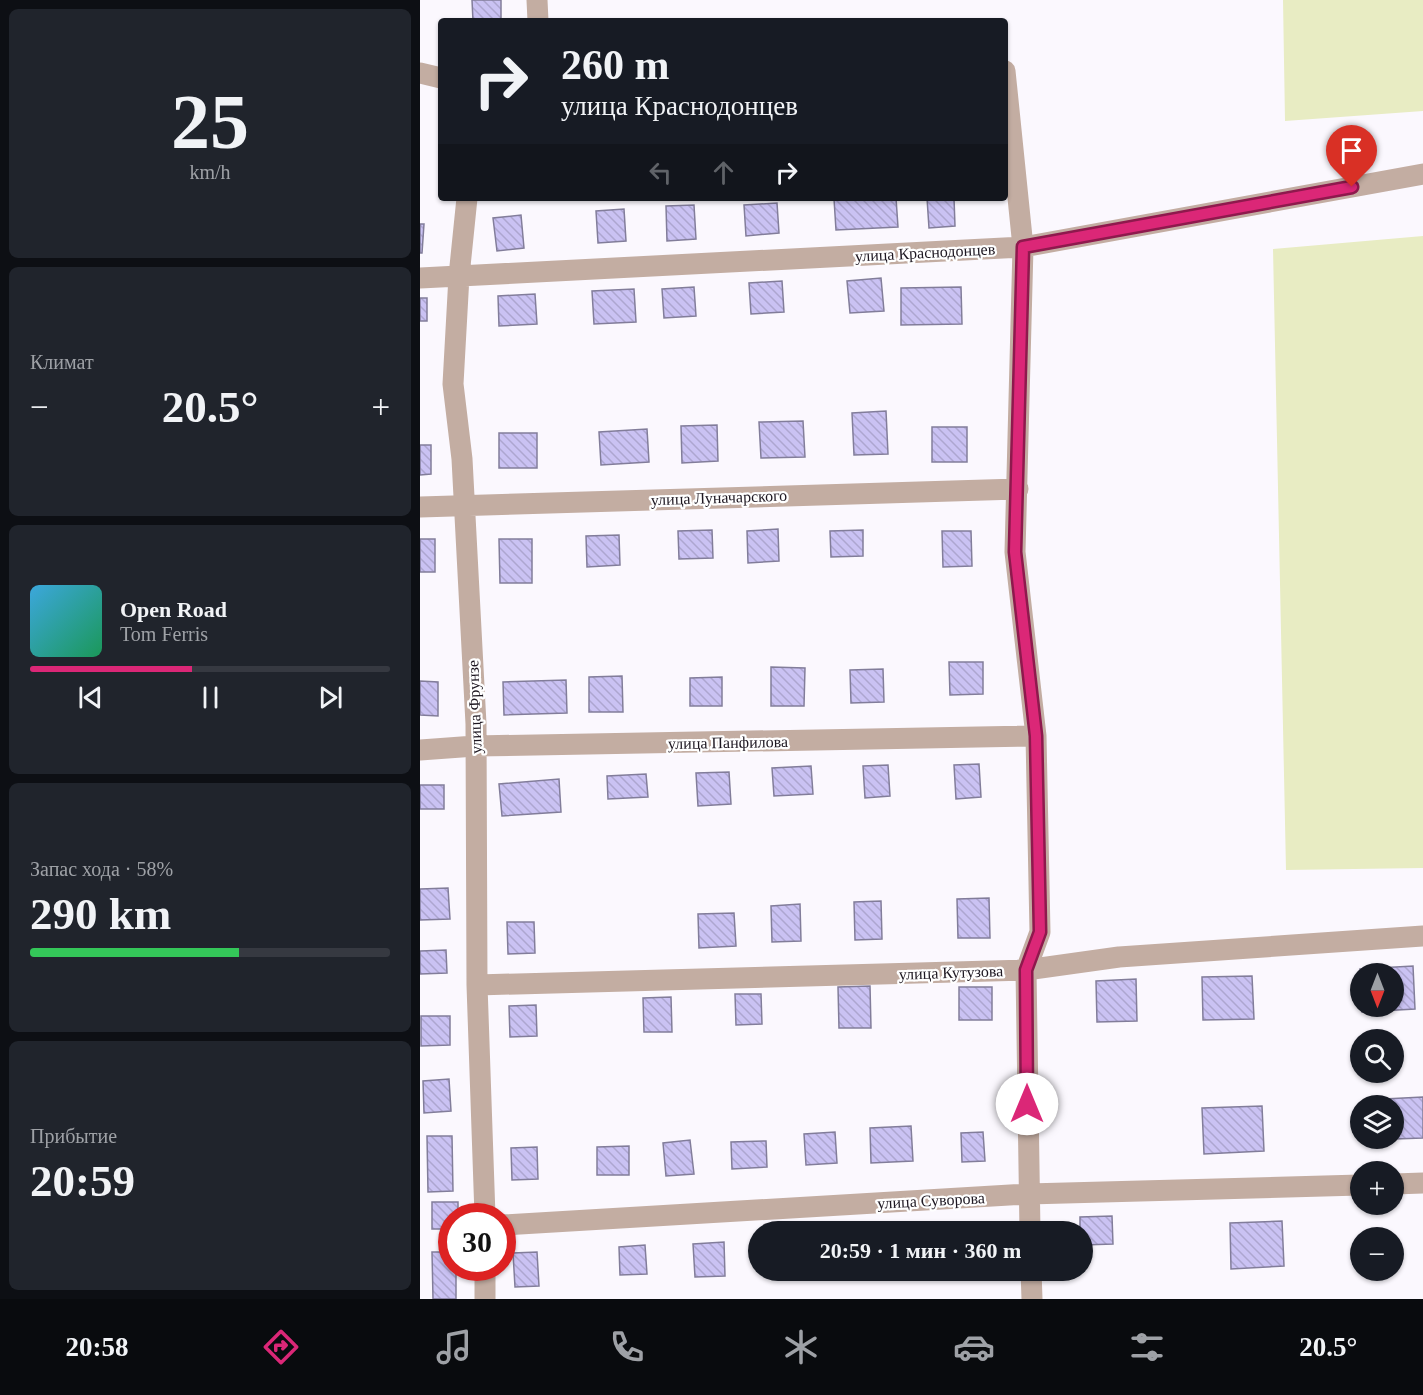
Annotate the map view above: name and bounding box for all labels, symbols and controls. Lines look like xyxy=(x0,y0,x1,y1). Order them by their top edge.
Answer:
icon: right xyxy=(462,42,540,120)
text: 260 m xyxy=(561,42,670,88)
text: 25 xyxy=(171,78,249,165)
text: улица Краснодонцев xyxy=(561,91,798,121)
pin xyxy=(1326,125,1377,187)
icon: arrive xyxy=(1335,134,1368,167)
icon: left xyxy=(644,156,677,189)
icon: ahead xyxy=(707,156,740,189)
icon: right xyxy=(770,156,803,189)
text: km/h xyxy=(189,161,231,183)
street label: улица Краснодонцев xyxy=(854,240,996,266)
text: Климат xyxy=(30,351,94,373)
text: 20.5° xyxy=(162,382,258,432)
text: − xyxy=(30,389,49,425)
text: + xyxy=(371,389,390,425)
street label: улица Луначарского xyxy=(651,487,787,509)
text: Open Road xyxy=(120,597,227,622)
text: Tom Ferris xyxy=(120,623,208,645)
street label: улица Фрунзе xyxy=(464,660,486,754)
icon: previous xyxy=(74,681,107,714)
icon: pause xyxy=(194,681,227,714)
icon: next xyxy=(314,681,347,714)
street label: улица Панфилова xyxy=(668,733,788,753)
text: Запас хода · 58% xyxy=(30,858,173,880)
text: 290 km xyxy=(30,889,171,939)
street label: улица Кутузова xyxy=(899,962,1004,984)
north arrow xyxy=(1350,963,1404,1017)
map controls xyxy=(1350,963,1404,1281)
button: search xyxy=(1350,1029,1404,1083)
position arrow xyxy=(995,1072,1059,1136)
button: layers xyxy=(1350,1095,1404,1149)
text: Прибытие xyxy=(30,1125,117,1147)
text: 20:59 xyxy=(30,1156,135,1206)
button: + xyxy=(1350,1161,1404,1215)
street label: улица Суворова xyxy=(877,1189,985,1213)
speed limit sign: 30 xyxy=(438,1203,516,1281)
button: − xyxy=(1350,1227,1404,1281)
text: 20:59 · 1 мин · 360 m xyxy=(820,1238,1021,1263)
icon: directions xyxy=(260,1326,302,1368)
icon: music xyxy=(433,1326,475,1368)
icon: phone xyxy=(606,1326,648,1368)
icon: climate xyxy=(780,1326,822,1368)
icon: car xyxy=(953,1326,995,1368)
icon: filters xyxy=(1126,1326,1168,1368)
text: 20:58 xyxy=(66,1332,129,1362)
text: 20.5° xyxy=(1299,1332,1357,1362)

